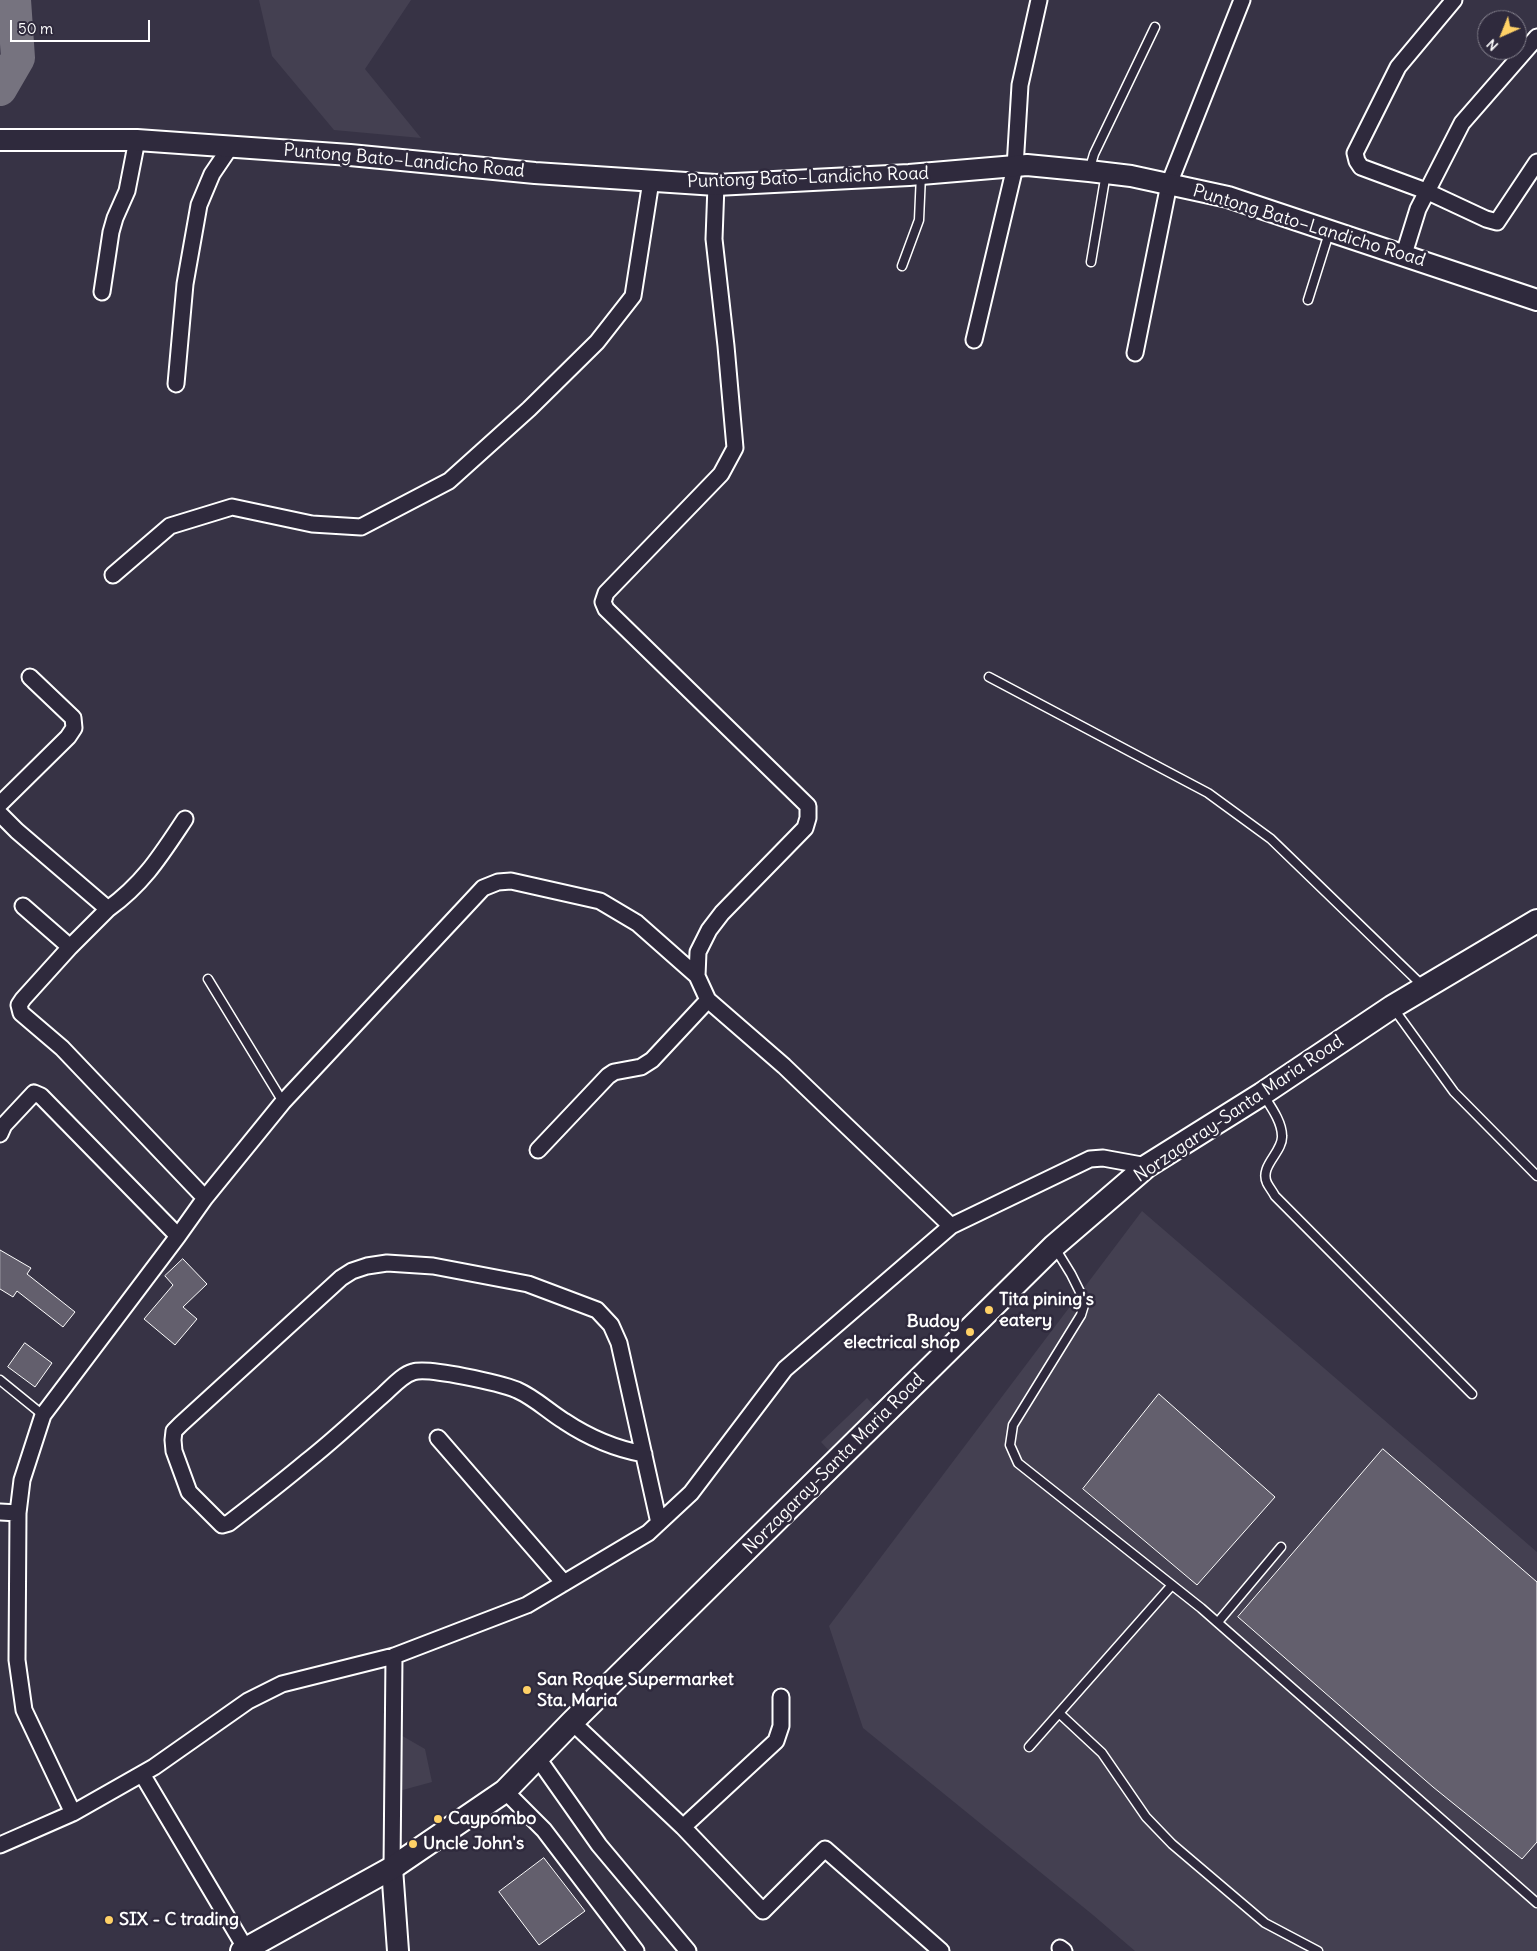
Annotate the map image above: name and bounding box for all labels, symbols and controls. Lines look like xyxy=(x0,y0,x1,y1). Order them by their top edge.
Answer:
scale bar xyxy=(12,10,152,42)
north arrow xyxy=(1477,10,1527,60)
text: 50 m xyxy=(18,19,53,38)
text: N xyxy=(1483,35,1502,55)
street label: Puntong Bato–Landicho Road xyxy=(282,140,526,182)
street label: Puntong Bato–Landicho Road xyxy=(687,163,929,193)
street label: Puntong Bato–Landicho Road xyxy=(1190,180,1428,272)
street label: Norzagaray-Santa Maria Road xyxy=(1130,1031,1348,1187)
place label: Tita pining's eatery xyxy=(999,1289,1094,1332)
marker: Tita pining's eatery xyxy=(983,1304,995,1316)
place label: Budoy electrical shop xyxy=(843,1311,960,1354)
marker: Budoy electrical shop xyxy=(964,1326,976,1338)
street label: Norzagaray-Santa Maria Road xyxy=(739,1369,929,1559)
place label: San Roque Supermarket Sta. Maria xyxy=(537,1669,734,1712)
marker: San Roque Supermarket Sta. Maria xyxy=(521,1684,533,1696)
place label: Caypombo xyxy=(448,1808,536,1830)
marker: Caypombo xyxy=(432,1813,444,1825)
place label: Uncle John's xyxy=(423,1833,524,1855)
marker: Uncle John's xyxy=(407,1838,419,1850)
place label: SIX - C trading xyxy=(119,1909,239,1931)
marker: SIX - C trading xyxy=(103,1914,115,1926)

